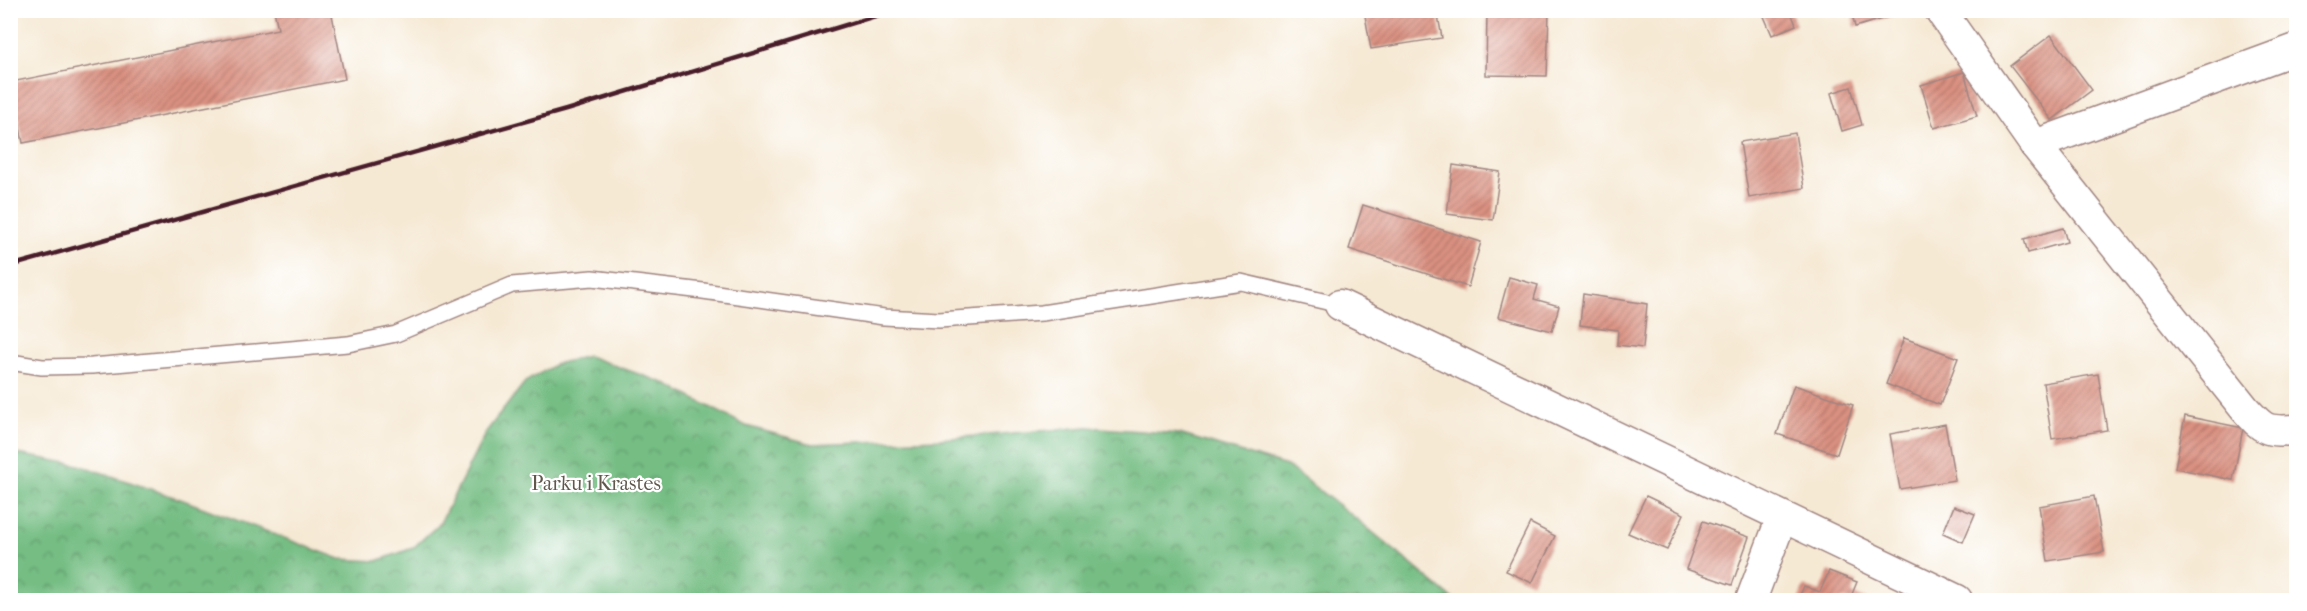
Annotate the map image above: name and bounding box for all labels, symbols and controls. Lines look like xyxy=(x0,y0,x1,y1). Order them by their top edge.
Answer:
park label: Parku i Krastes xyxy=(531,472,661,495)

